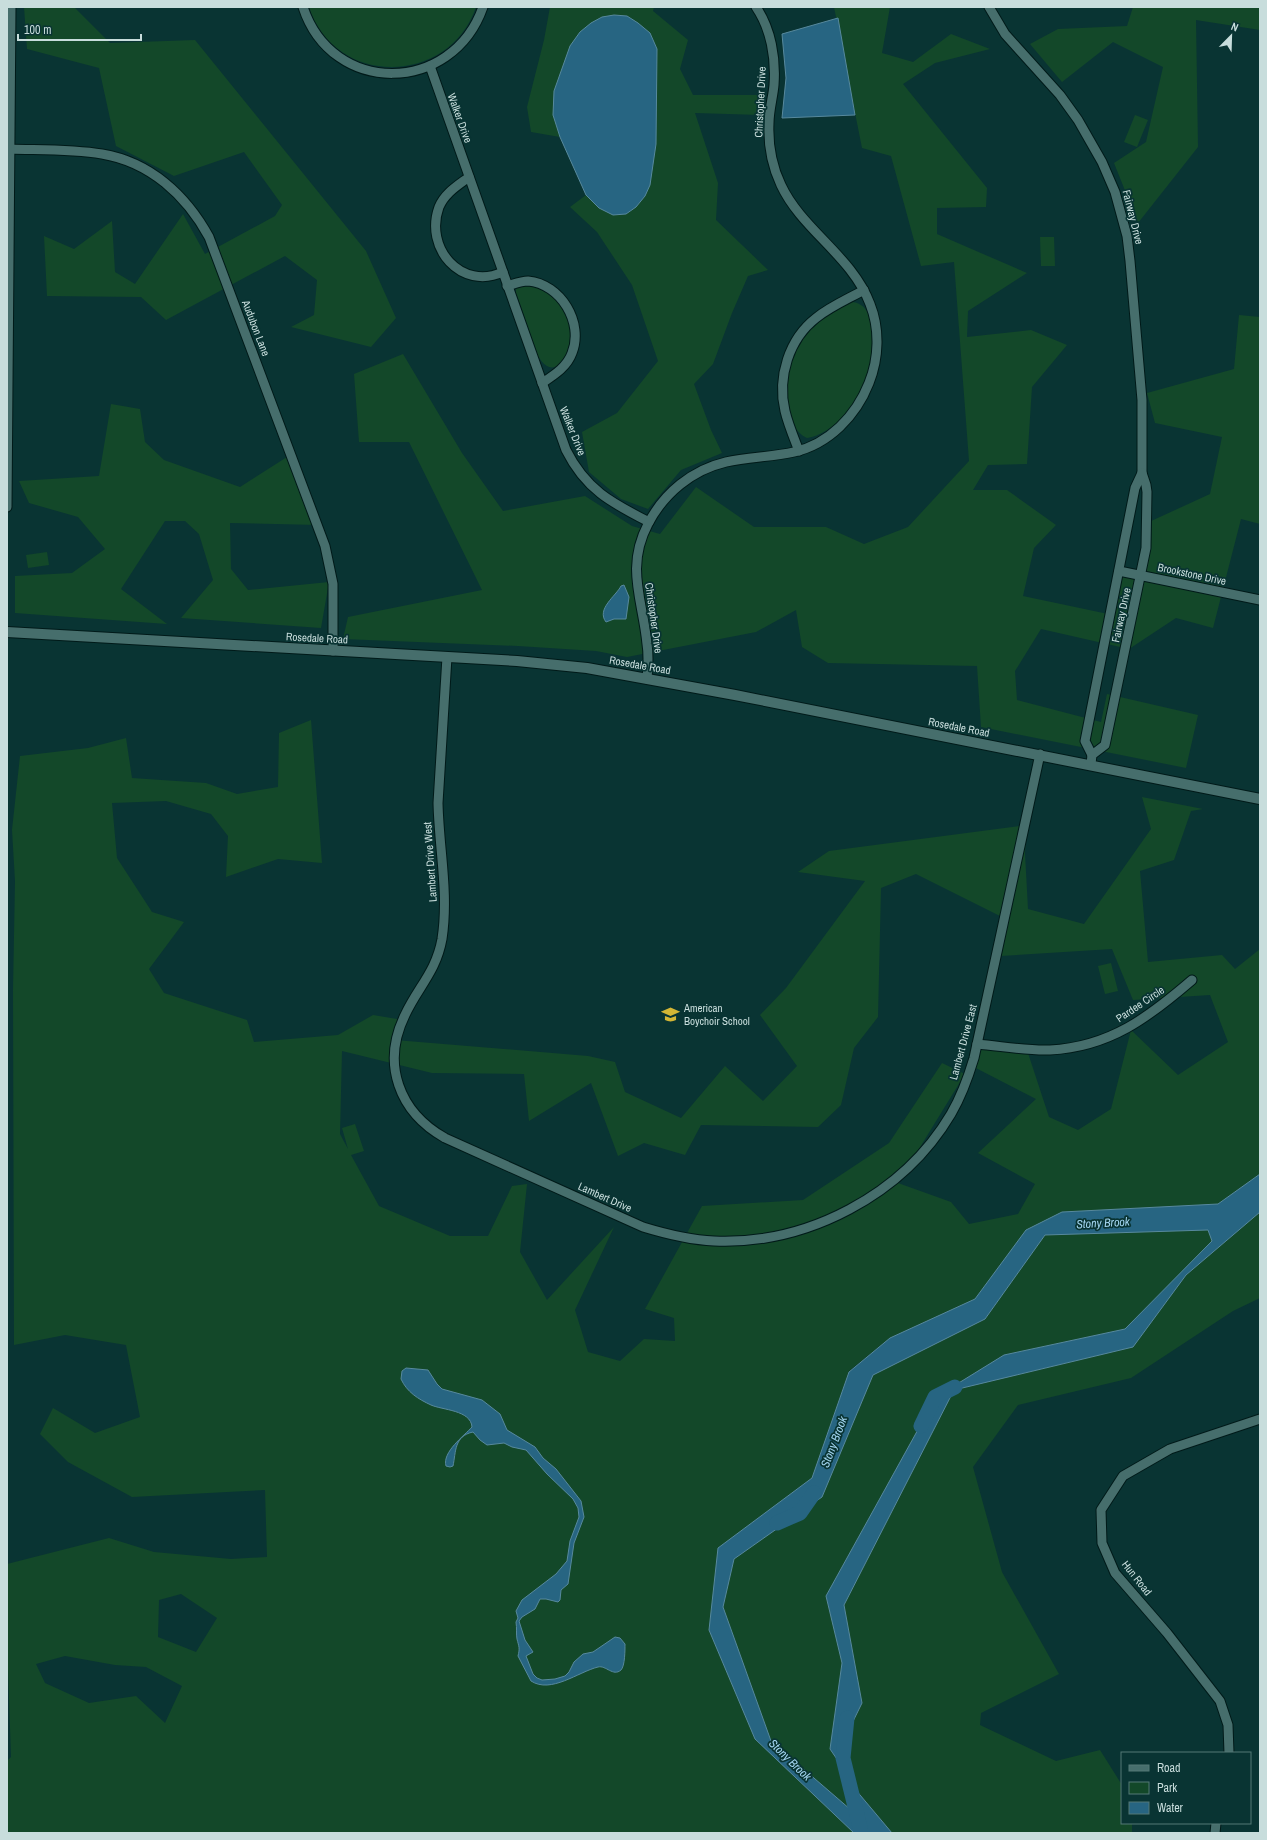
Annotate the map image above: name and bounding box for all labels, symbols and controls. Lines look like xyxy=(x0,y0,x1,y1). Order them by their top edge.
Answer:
scale bar xyxy=(18,16,141,42)
north arrow xyxy=(1211,16,1251,56)
text: N xyxy=(1229,19,1241,35)
text: 100 m xyxy=(24,22,51,38)
street label: Christopher Drive xyxy=(751,66,769,138)
street label: Walker Drive xyxy=(445,91,475,145)
street label: Fairway Drive xyxy=(1119,188,1147,246)
street label: Audubon Lane xyxy=(239,297,273,358)
street label: Walker Drive xyxy=(557,404,589,458)
street label: Brookstone Drive xyxy=(1156,560,1228,588)
street label: Christopher Drive xyxy=(642,582,666,654)
street label: Fairway Drive xyxy=(1108,586,1134,644)
street label: Rosedale Road xyxy=(286,629,348,647)
street label: Rosedale Road xyxy=(608,653,672,677)
street label: Rosedale Road xyxy=(927,714,991,740)
street label: Lambert Drive West xyxy=(420,821,440,902)
street label: Pardee Circle xyxy=(1113,983,1167,1025)
place label: American Boychoir School xyxy=(683,1001,750,1028)
street label: Lambert Drive East xyxy=(946,1002,980,1081)
school or university icon: American Boychoir School xyxy=(661,1004,681,1024)
street label: Lambert Drive xyxy=(576,1179,634,1215)
water label: Stony Brook xyxy=(1076,1214,1131,1232)
water label: Stony Brook xyxy=(817,1413,851,1470)
street label: Hun Road xyxy=(1119,1558,1155,1598)
water label: Stony Brook xyxy=(765,1736,816,1785)
legend xyxy=(1121,1752,1251,1824)
text: Road xyxy=(1157,1760,1181,1776)
text: Park xyxy=(1157,1780,1177,1796)
text: Water xyxy=(1157,1800,1184,1816)

